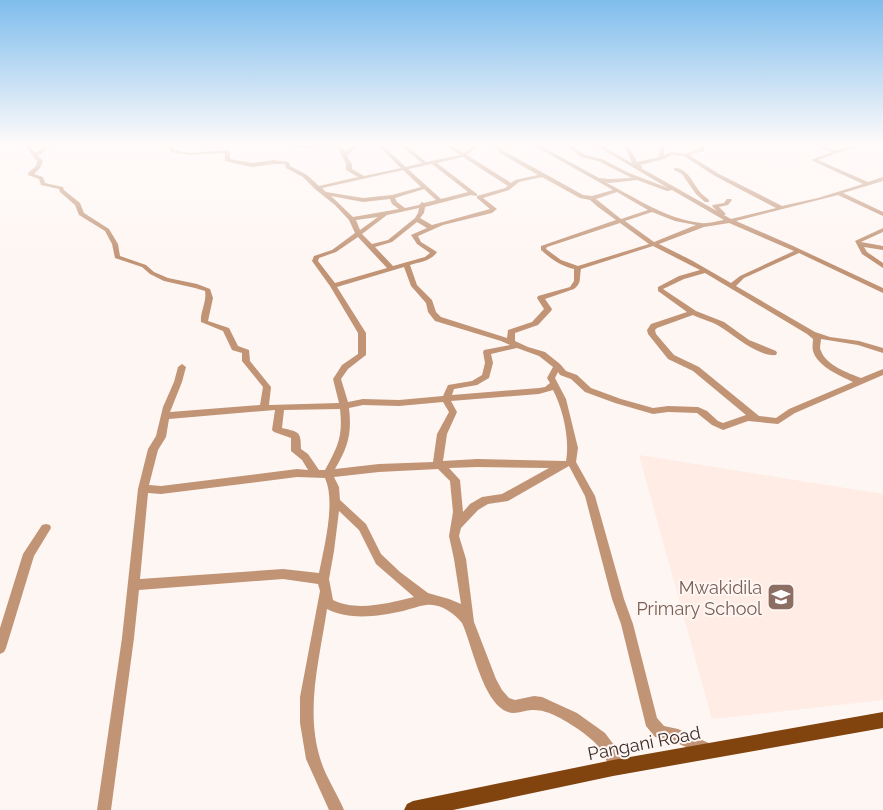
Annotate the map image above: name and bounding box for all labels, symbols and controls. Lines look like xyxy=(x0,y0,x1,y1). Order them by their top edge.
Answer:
place label: Mwakidila Primary School xyxy=(636,577,762,619)
school or university icon: Mwakidila Primary School xyxy=(766,582,796,612)
street label: Pangani Road xyxy=(586,722,702,764)

